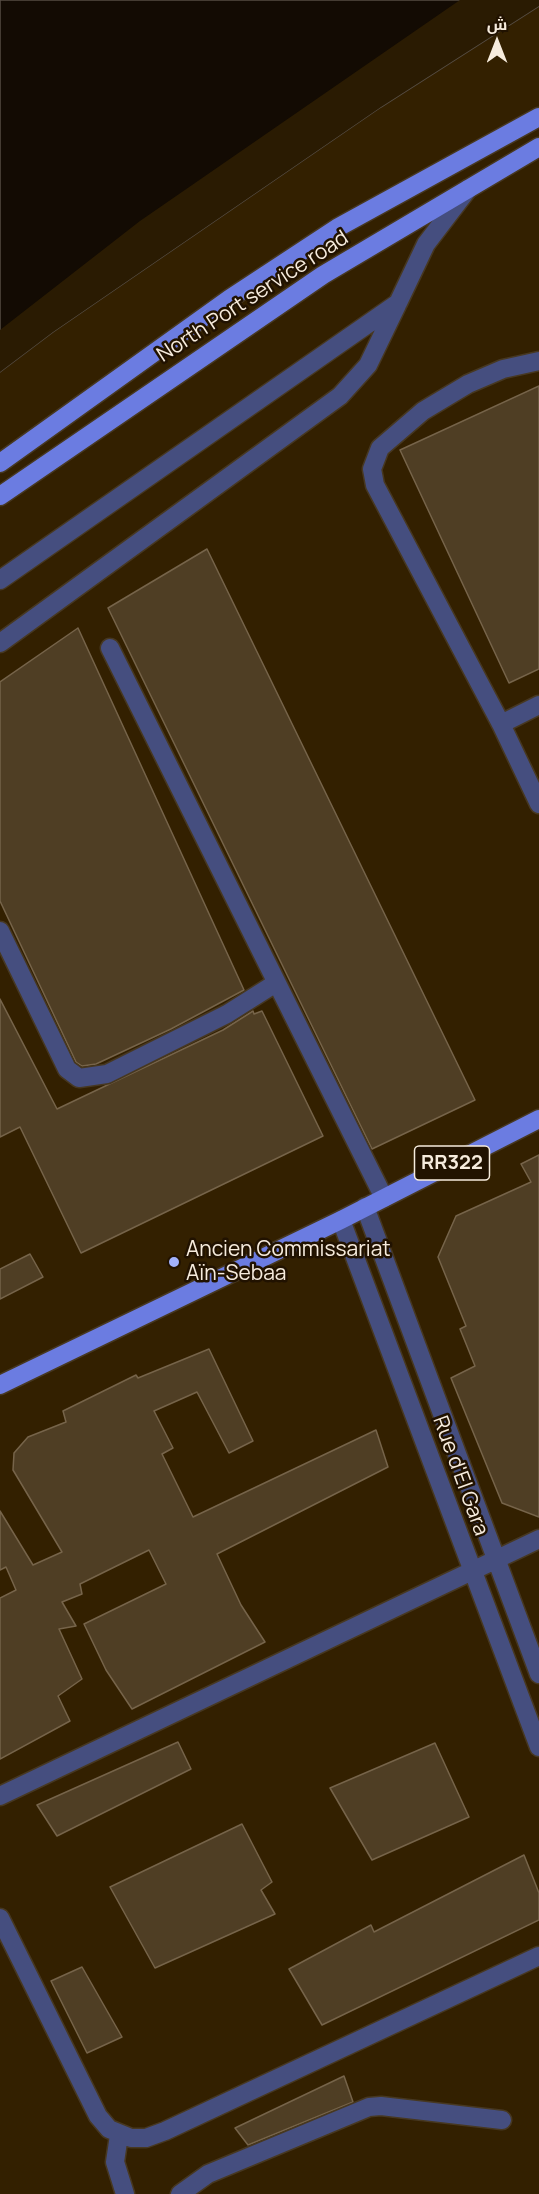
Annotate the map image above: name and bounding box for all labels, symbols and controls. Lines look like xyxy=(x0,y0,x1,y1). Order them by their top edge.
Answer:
north arrow xyxy=(467,12,527,72)
text: ش xyxy=(487,13,507,35)
street label: North Port service road xyxy=(153,226,353,368)
road number: RR322 xyxy=(414,1146,490,1180)
place label: Ancien Commissariat Aïn-Sebaa xyxy=(186,1237,391,1287)
marker: Ancien Commissariat Aïn-Sebaa xyxy=(167,1255,181,1269)
street label: Rue d'El Gara xyxy=(427,1413,493,1539)

